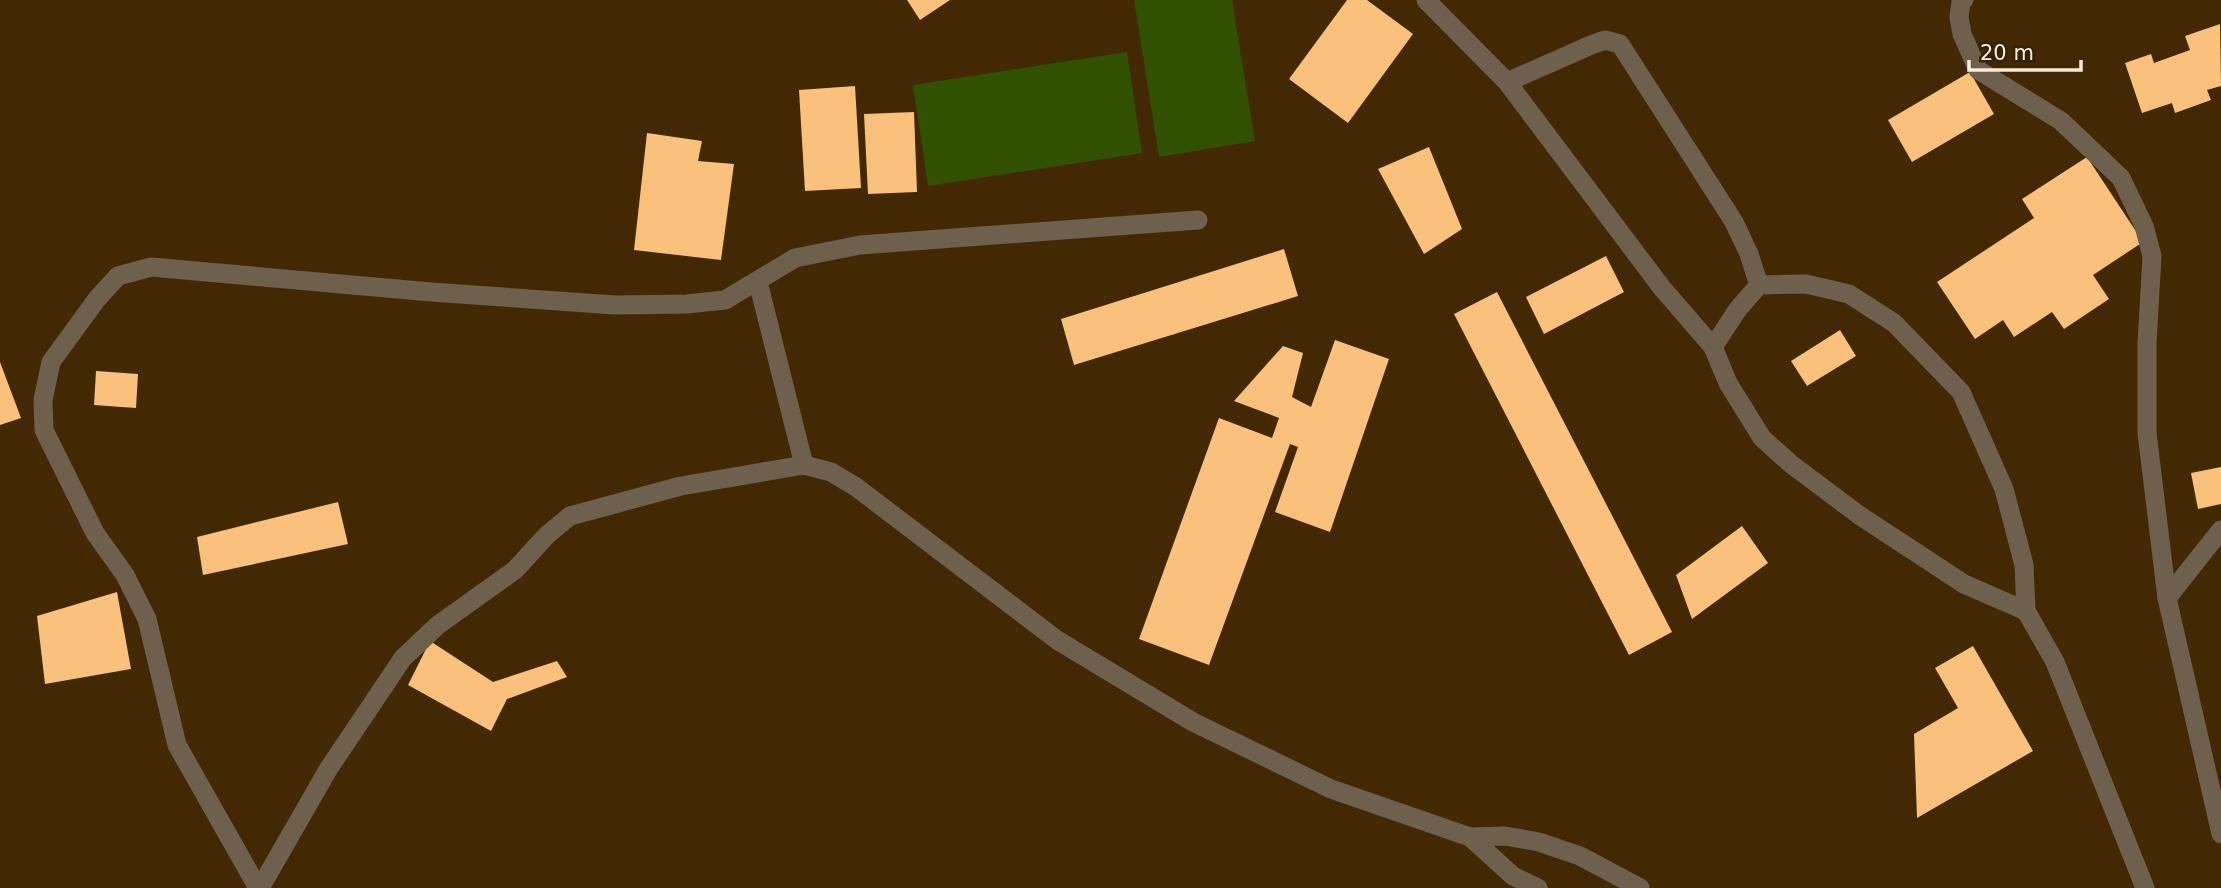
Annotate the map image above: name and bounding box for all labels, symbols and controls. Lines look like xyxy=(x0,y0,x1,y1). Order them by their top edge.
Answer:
scale bar xyxy=(1969,28,2081,72)
text: 20 m xyxy=(1980,41,2034,65)

